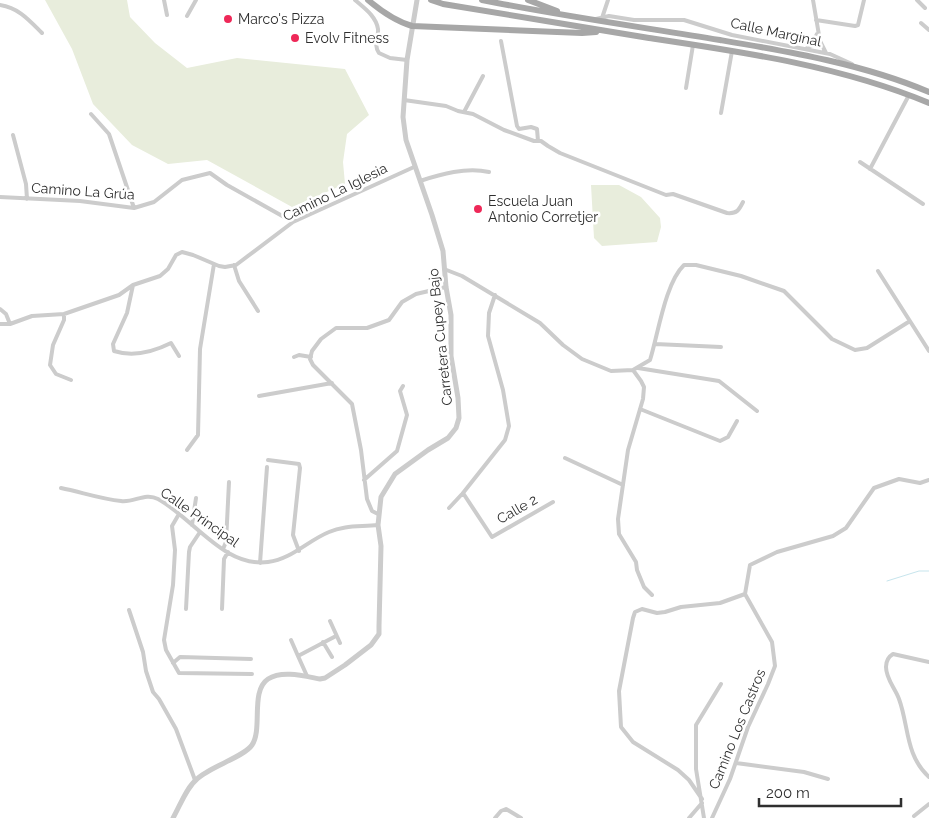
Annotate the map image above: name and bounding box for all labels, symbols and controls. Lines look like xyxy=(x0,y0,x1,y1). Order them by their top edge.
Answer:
place label: Marco's Pizza xyxy=(238,11,324,27)
marker: Marco's Pizza xyxy=(222,13,234,25)
street label: Calle Marginal xyxy=(729,15,823,49)
place label: Evolv Fitness xyxy=(305,30,389,46)
marker: Evolv Fitness xyxy=(289,32,301,44)
street label: Camino La Iglesia xyxy=(280,160,390,224)
street label: Camino La Grúa xyxy=(31,179,135,203)
place label: Escuela Juan Antonio Corretjer xyxy=(488,193,598,225)
marker: Escuela Juan Antonio Corretjer xyxy=(472,203,484,215)
street label: Carretera Cupey Bajo xyxy=(425,268,455,406)
street label: Calle Principal xyxy=(158,484,243,550)
street label: Calle 2 xyxy=(494,491,540,527)
street label: Camino Los Castros xyxy=(706,666,769,792)
scale bar xyxy=(759,776,902,808)
text: 200 m xyxy=(766,784,810,802)

